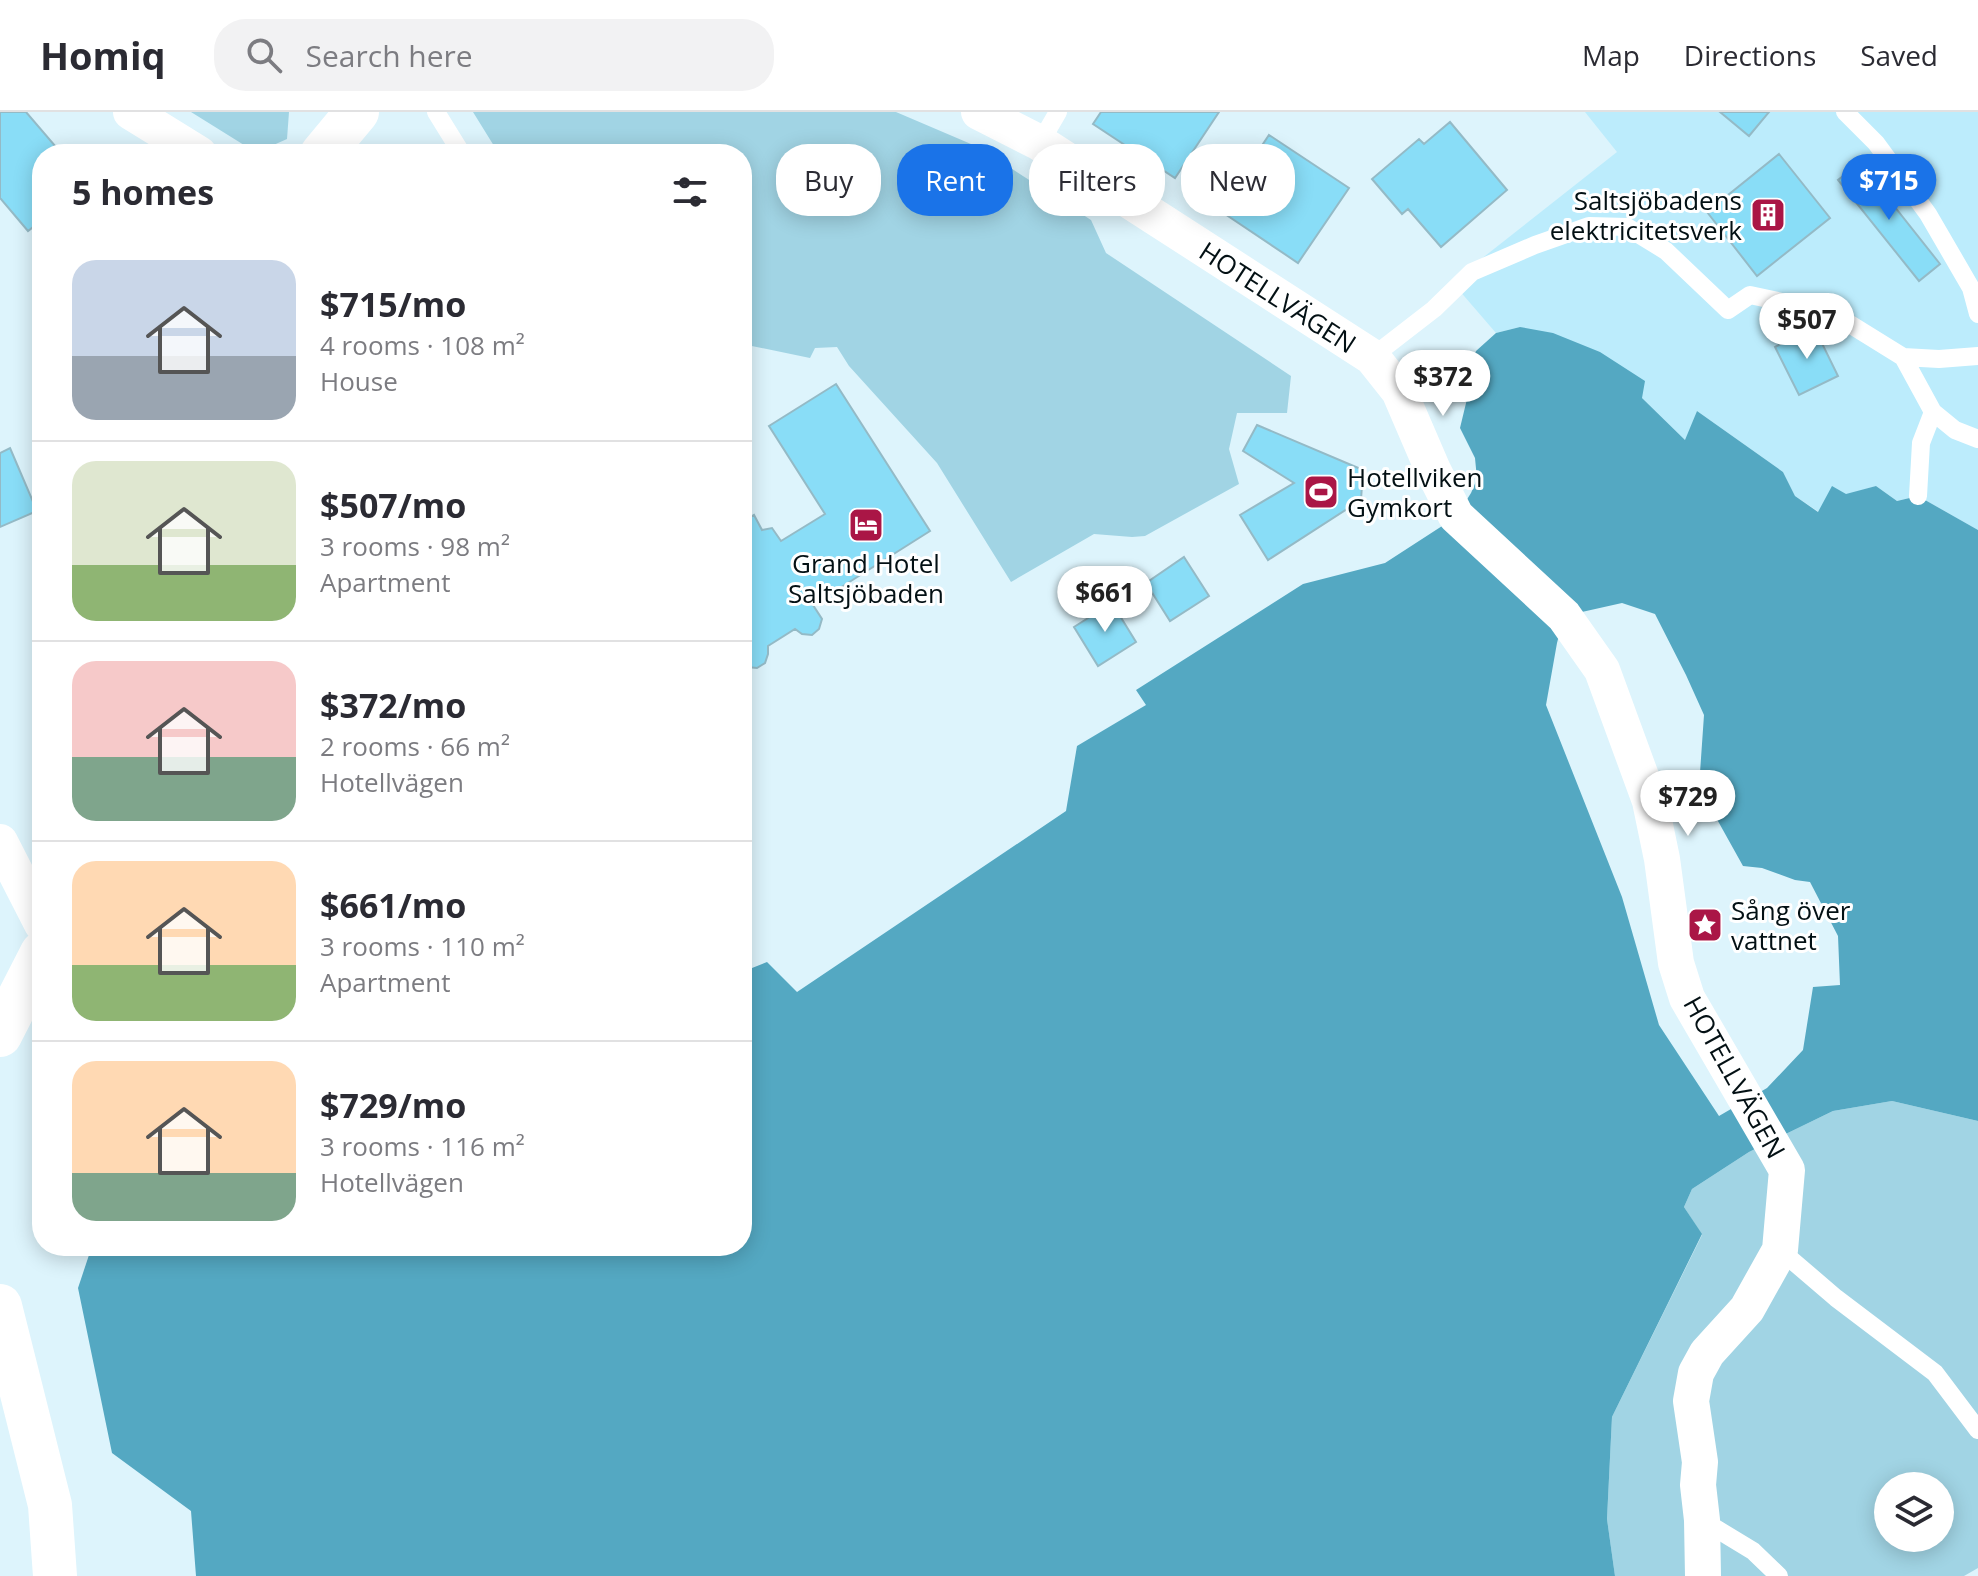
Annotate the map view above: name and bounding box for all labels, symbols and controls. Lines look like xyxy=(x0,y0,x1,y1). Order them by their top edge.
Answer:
search box xyxy=(214,19,774,91)
text: Homiq xyxy=(40,29,166,81)
icon: search xyxy=(242,33,286,77)
text: Search here xyxy=(306,35,473,76)
text: Map xyxy=(1582,36,1640,74)
text: Directions xyxy=(1684,36,1816,74)
text: Saved xyxy=(1860,36,1938,74)
chip: Buy xyxy=(776,144,881,216)
chip: Rent xyxy=(897,144,1013,216)
chip: Filters xyxy=(1029,144,1165,216)
chip: New xyxy=(1181,144,1295,216)
pin: $715 xyxy=(1842,154,1936,222)
text: $715 xyxy=(1859,162,1919,198)
text: 5 homes xyxy=(72,169,214,215)
icon: filters xyxy=(668,170,712,214)
place label: Saltsjöbadens elektricitetsverk xyxy=(1550,182,1742,248)
building icon: Saltsjöbadens elektricitetsverk xyxy=(1749,196,1787,234)
street label: HOTELLVÄGEN xyxy=(1193,233,1363,361)
text: $715/mo xyxy=(320,281,466,327)
icon: home xyxy=(136,292,232,388)
pin: $507 xyxy=(1760,293,1854,361)
text: $507 xyxy=(1777,301,1837,337)
text: 4 rooms · 108 m² xyxy=(320,327,525,363)
pin: $372 xyxy=(1396,350,1490,418)
text: $372 xyxy=(1413,358,1473,394)
text: House xyxy=(320,363,398,399)
place label: Hotellviken Gymkort xyxy=(1347,459,1483,525)
sports icon: Hotellviken Gymkort xyxy=(1302,473,1340,511)
text: $507/mo xyxy=(320,482,466,528)
icon: home xyxy=(136,493,232,589)
hotel icon: Grand Hotel Saltsjöbaden xyxy=(847,506,885,544)
text: 3 rooms · 98 m² xyxy=(320,528,510,564)
place label: Grand Hotel Saltsjöbaden xyxy=(788,545,944,611)
text: Apartment xyxy=(320,564,451,600)
pin: $661 xyxy=(1058,566,1152,634)
text: $661 xyxy=(1075,574,1135,610)
text: $372/mo xyxy=(320,682,466,728)
icon: home xyxy=(136,693,232,789)
text: 2 rooms · 66 m² xyxy=(320,728,510,764)
text: Hotellvägen xyxy=(320,764,464,800)
pin: $729 xyxy=(1641,770,1735,838)
text: $729 xyxy=(1658,778,1718,814)
text: $661/mo xyxy=(320,882,466,928)
place label: Sång över vattnet xyxy=(1731,892,1851,958)
icon: home xyxy=(136,893,232,989)
place icon: Sång över vattnet xyxy=(1686,906,1724,944)
text: 3 rooms · 110 m² xyxy=(320,928,525,964)
text: Apartment xyxy=(320,964,451,1000)
street label: HOTELLVÄGEN xyxy=(1676,989,1794,1165)
text: $729/mo xyxy=(320,1082,466,1128)
icon: home xyxy=(136,1093,232,1189)
text: 3 rooms · 116 m² xyxy=(320,1128,525,1164)
text: Hotellvägen xyxy=(320,1164,464,1200)
map controls xyxy=(1874,1472,1954,1552)
button: layers xyxy=(1874,1472,1954,1552)

